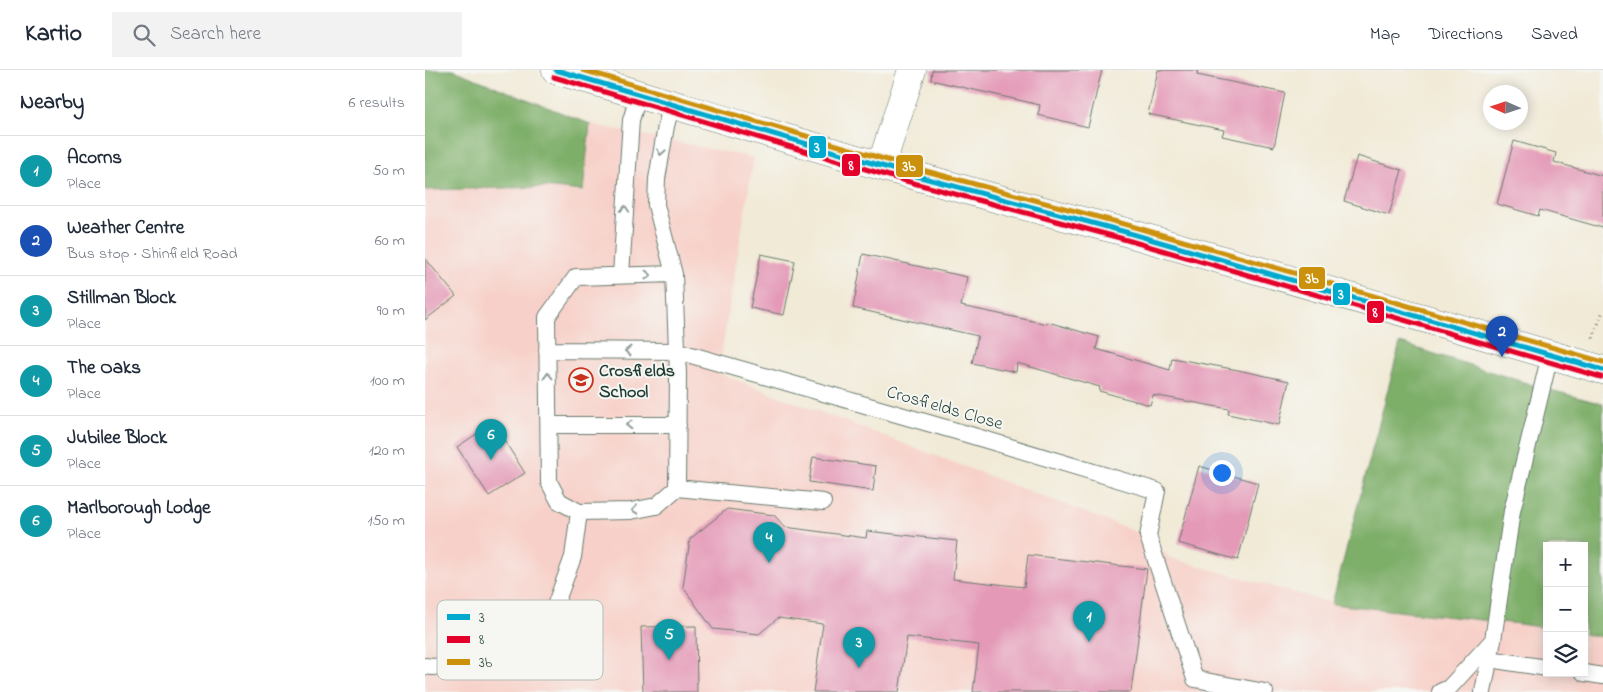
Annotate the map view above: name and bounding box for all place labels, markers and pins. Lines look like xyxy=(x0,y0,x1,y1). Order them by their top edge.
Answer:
pin: 2 xyxy=(1486,316,1518,357)
place label: Crosfields School xyxy=(599,359,675,406)
school or university icon: Crosfields School xyxy=(568,367,594,393)
pin: 6 xyxy=(475,419,507,460)
pin: 4 xyxy=(753,522,785,563)
pin: 1 xyxy=(1073,601,1105,642)
pin: 5 xyxy=(653,619,685,660)
pin: 3 xyxy=(843,627,875,668)

